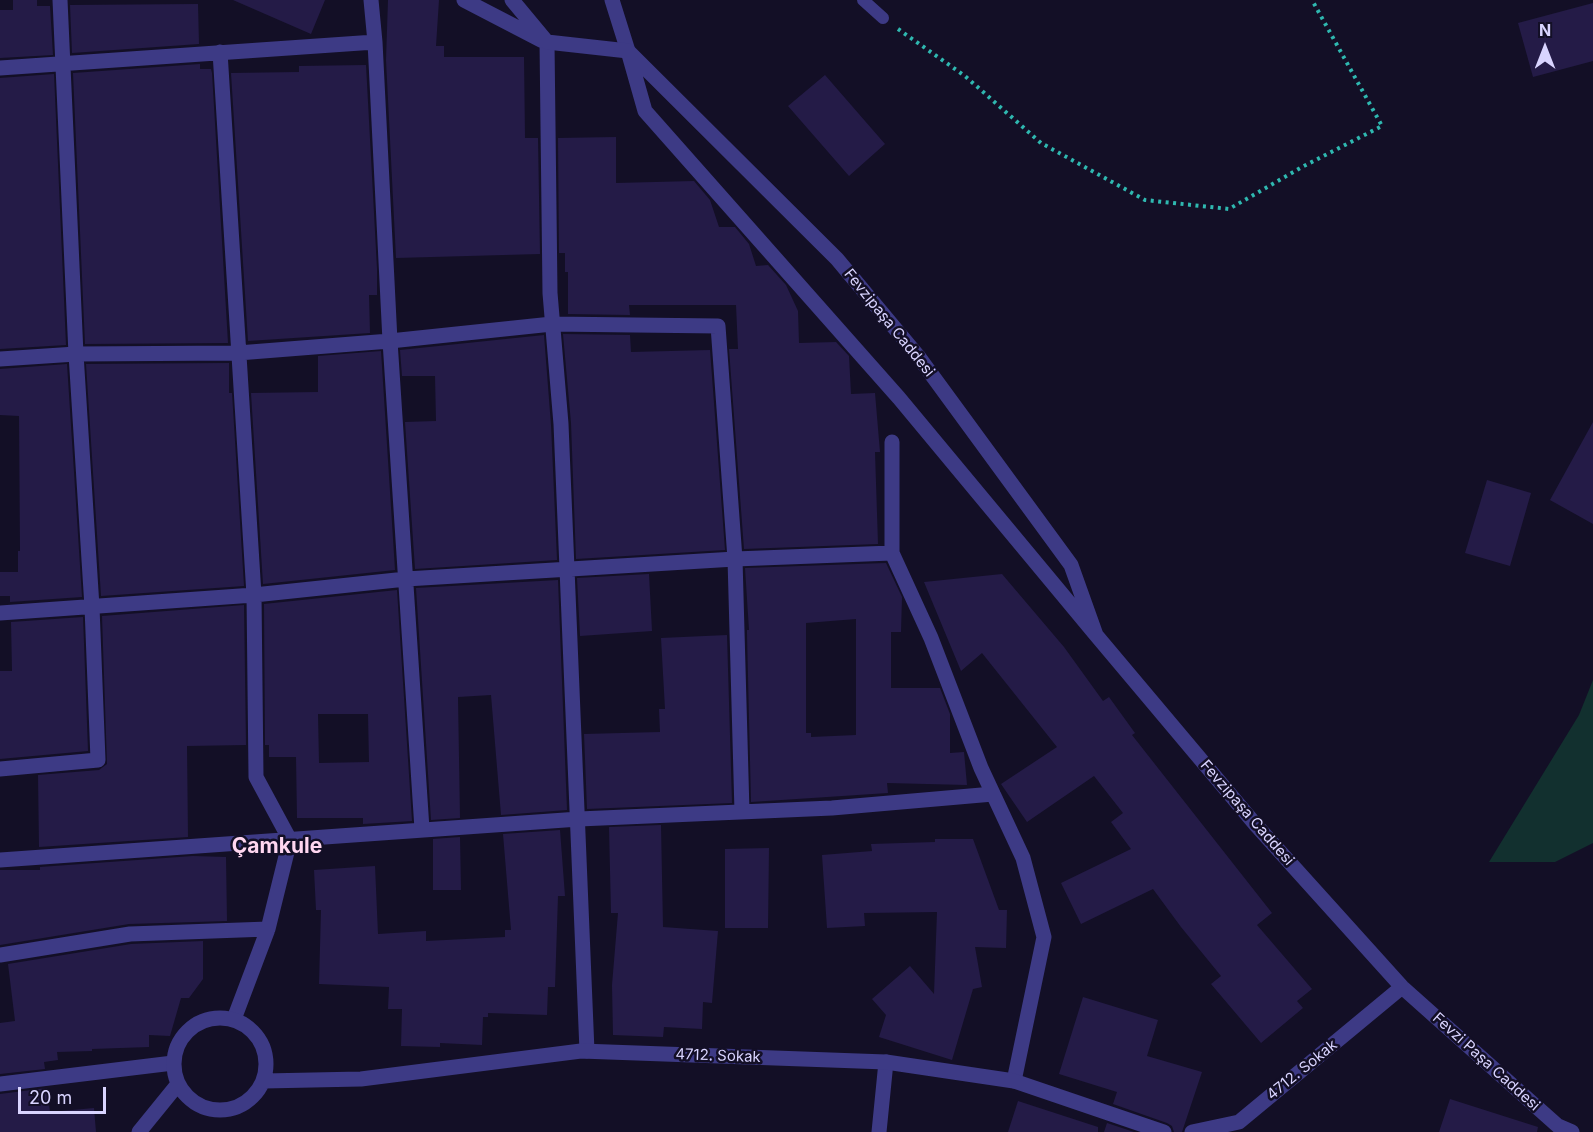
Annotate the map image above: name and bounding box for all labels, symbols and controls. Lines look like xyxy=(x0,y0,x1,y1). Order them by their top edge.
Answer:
north arrow xyxy=(1515,18,1575,78)
text: N xyxy=(1539,20,1551,40)
street label: Fevzipaşa Caddesi xyxy=(840,265,938,381)
street label: Fevzipaşa Caddesi xyxy=(1196,757,1298,869)
district label: Çamkule xyxy=(232,834,322,860)
street label: Fevzi Paşa Caddesi xyxy=(1429,1009,1543,1115)
street label: 4712. Sokak xyxy=(1263,1036,1341,1104)
street label: 4712. Sokak xyxy=(675,1046,761,1066)
scale bar xyxy=(21,1075,110,1113)
text: 20 m xyxy=(29,1087,72,1108)

